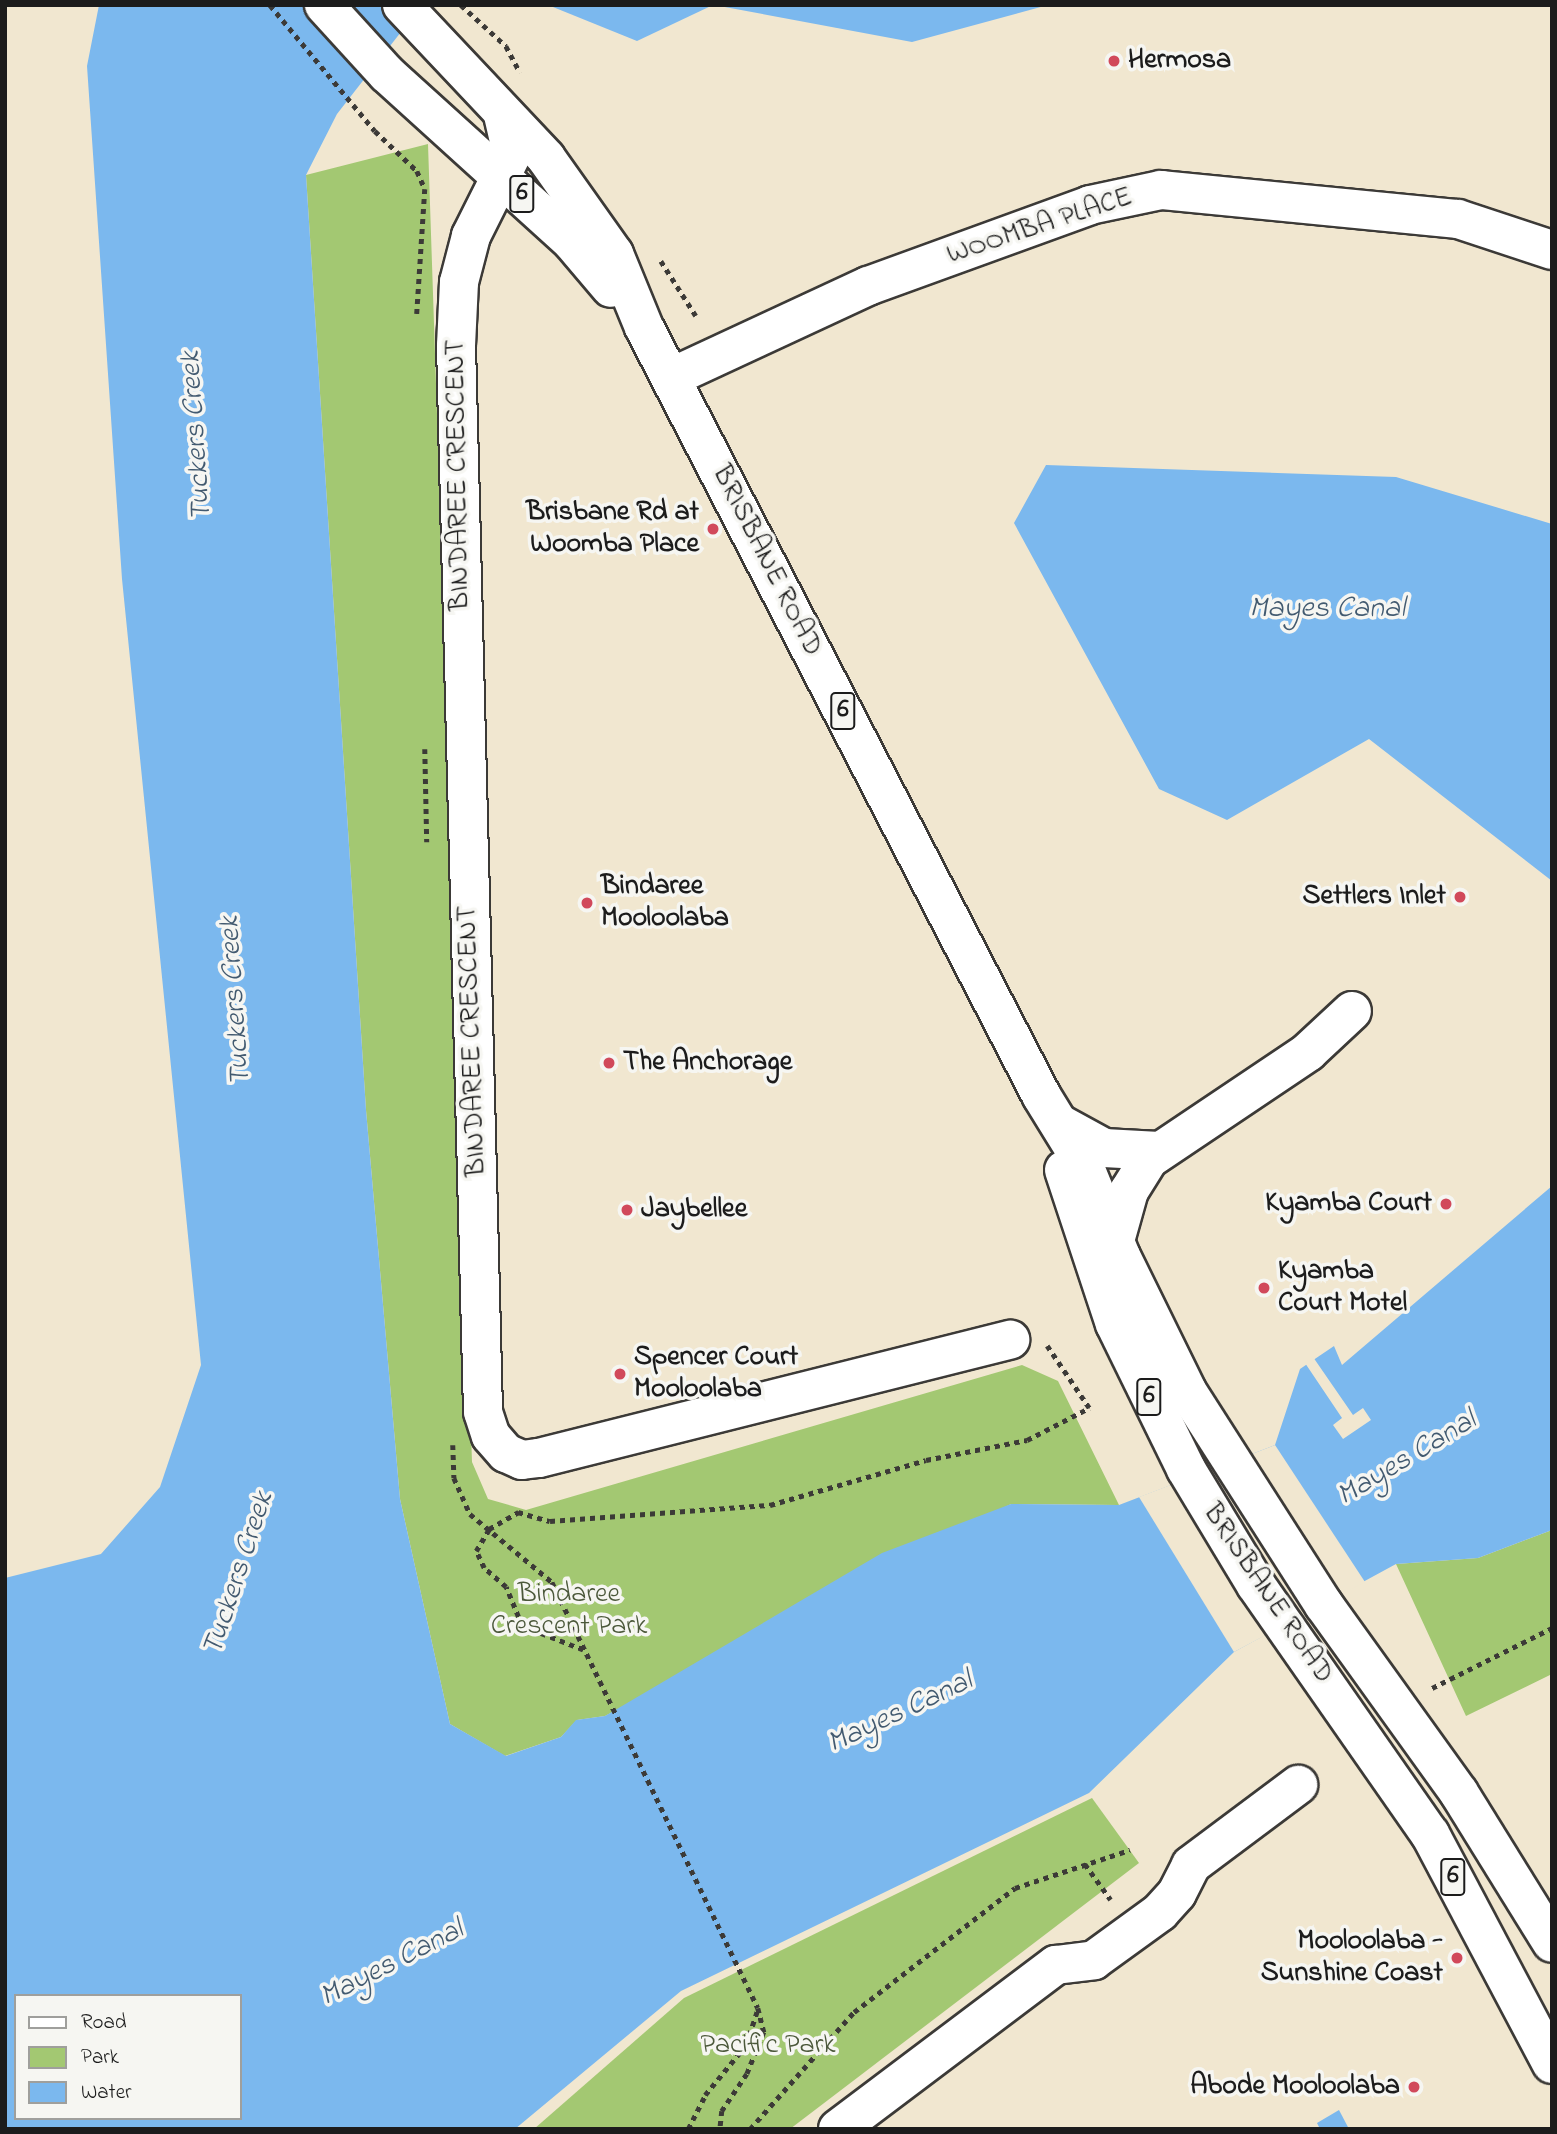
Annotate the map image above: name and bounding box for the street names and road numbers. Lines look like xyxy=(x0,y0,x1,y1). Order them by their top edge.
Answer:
road number: 6 xyxy=(508,172,536,216)
street label: WOOMBA PLACE xyxy=(943,181,1137,273)
street label: BINDAREE CRESCENT xyxy=(440,339,478,611)
street label: BRISBANE ROAD xyxy=(703,460,829,662)
road number: 6 xyxy=(829,688,857,734)
street label: BINDAREE CRESCENT xyxy=(451,905,495,1177)
road number: 6 xyxy=(1135,1374,1163,1420)
street label: BRISBANE ROAD xyxy=(1194,1498,1340,1690)
road number: 6 xyxy=(1439,1854,1467,1900)

